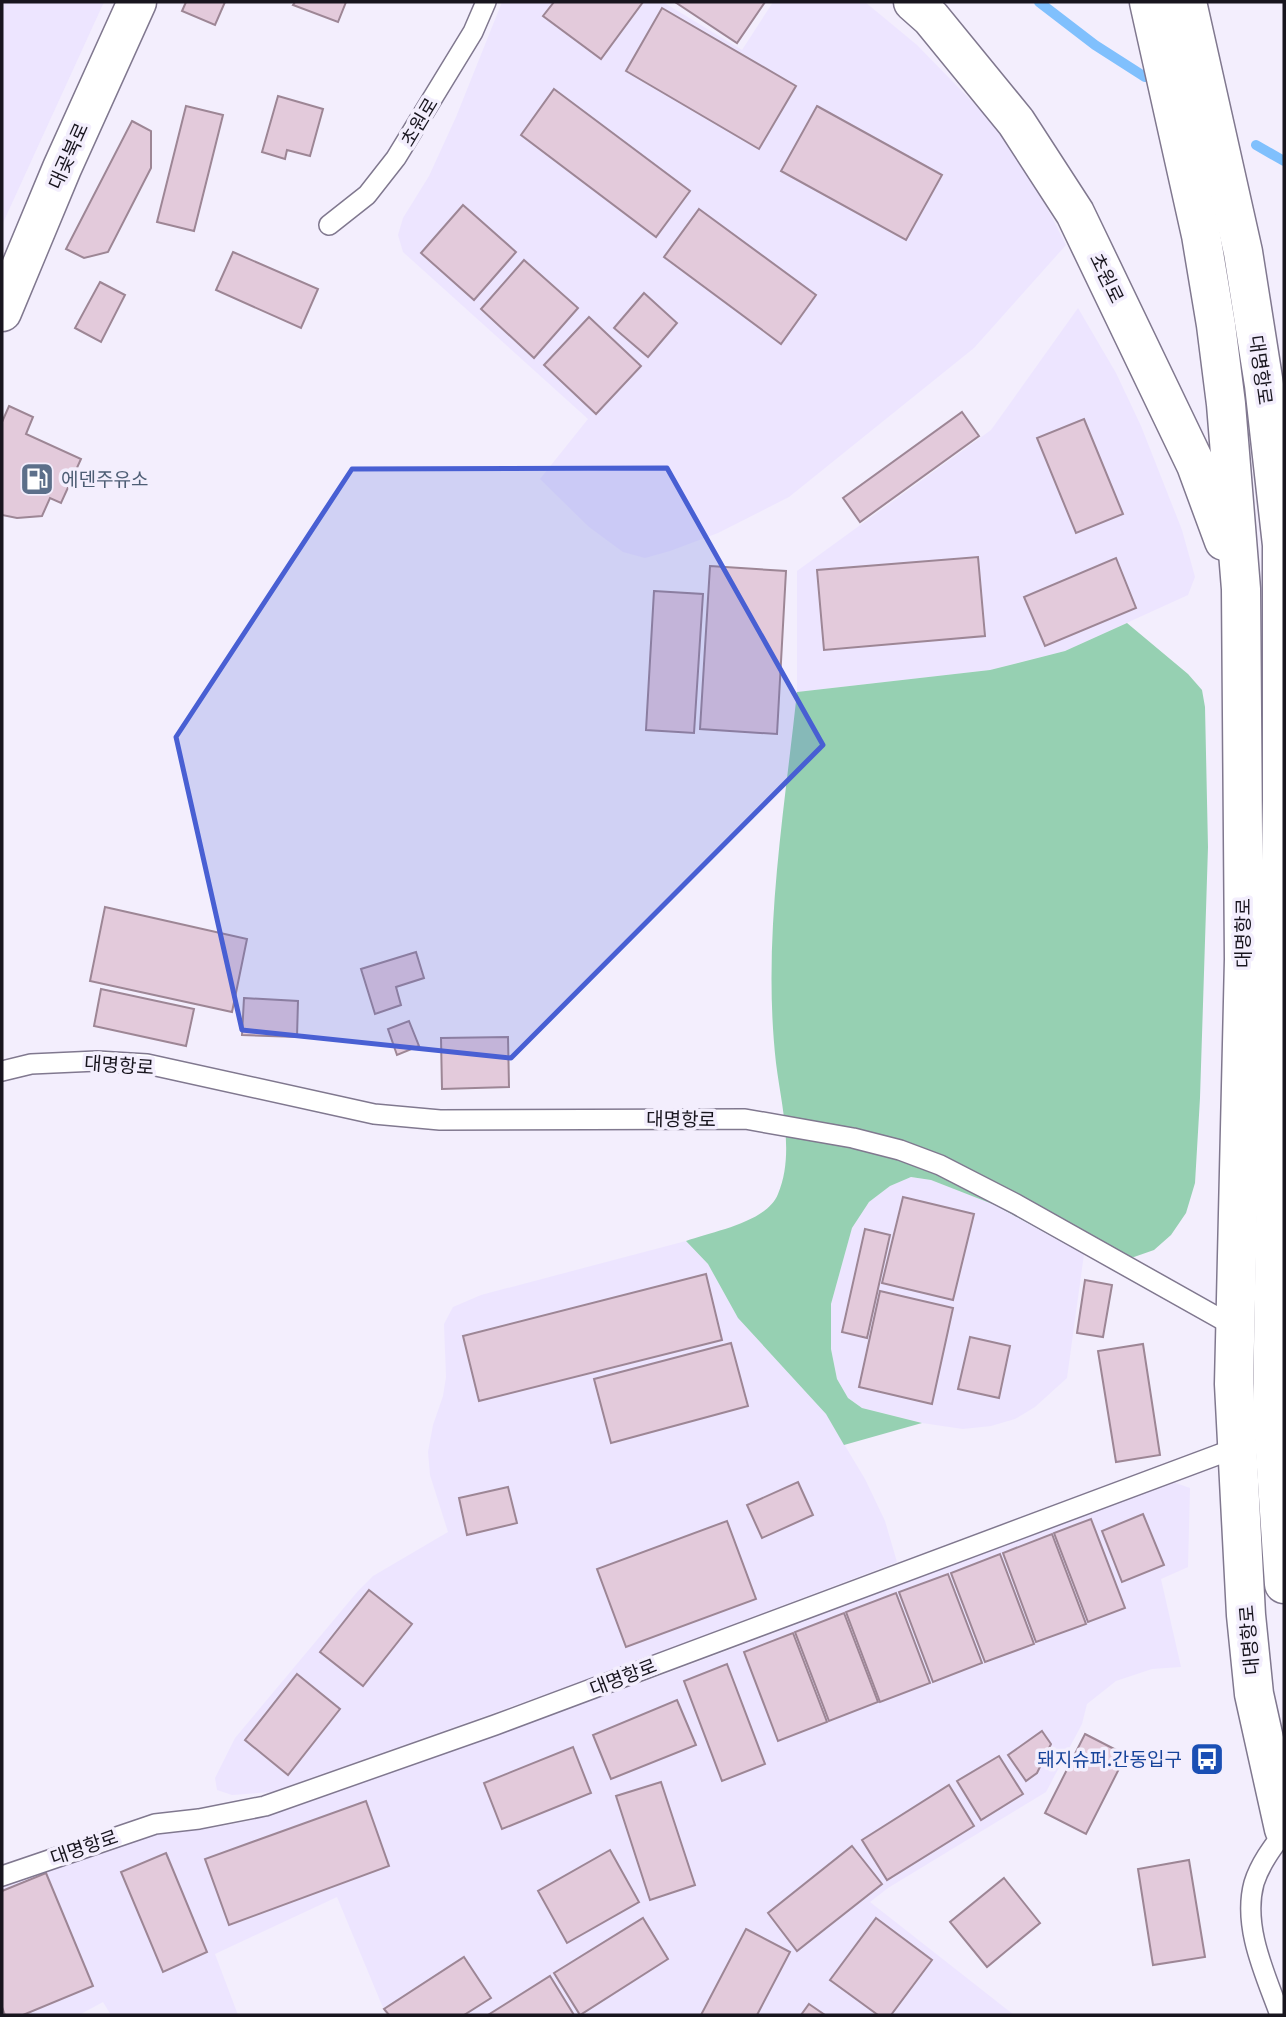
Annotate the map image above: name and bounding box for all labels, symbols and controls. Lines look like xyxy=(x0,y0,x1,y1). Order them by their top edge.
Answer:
street label: 초원로 xyxy=(396,94,444,151)
street label: 대곶북로 xyxy=(44,120,94,193)
street label: 초원로 xyxy=(1084,250,1128,307)
street label: 대명항로 xyxy=(1243,334,1277,406)
fuel station icon: 에덴주유소 xyxy=(18,460,56,498)
place label: 에덴주유소 xyxy=(61,468,148,492)
street label: 대명항로 xyxy=(1232,898,1256,968)
street label: 대명항로 xyxy=(83,1052,155,1080)
street label: 대명항로 xyxy=(646,1107,716,1133)
street label: 대명항로 xyxy=(1235,1604,1265,1676)
street label: 대명항로 xyxy=(586,1654,660,1702)
bus stop icon: 돼지슈퍼.간동입구 xyxy=(1188,1740,1226,1778)
place label: 돼지슈퍼.간동입구 xyxy=(1037,1748,1182,1772)
street label: 대명항로 xyxy=(47,1825,121,1871)

